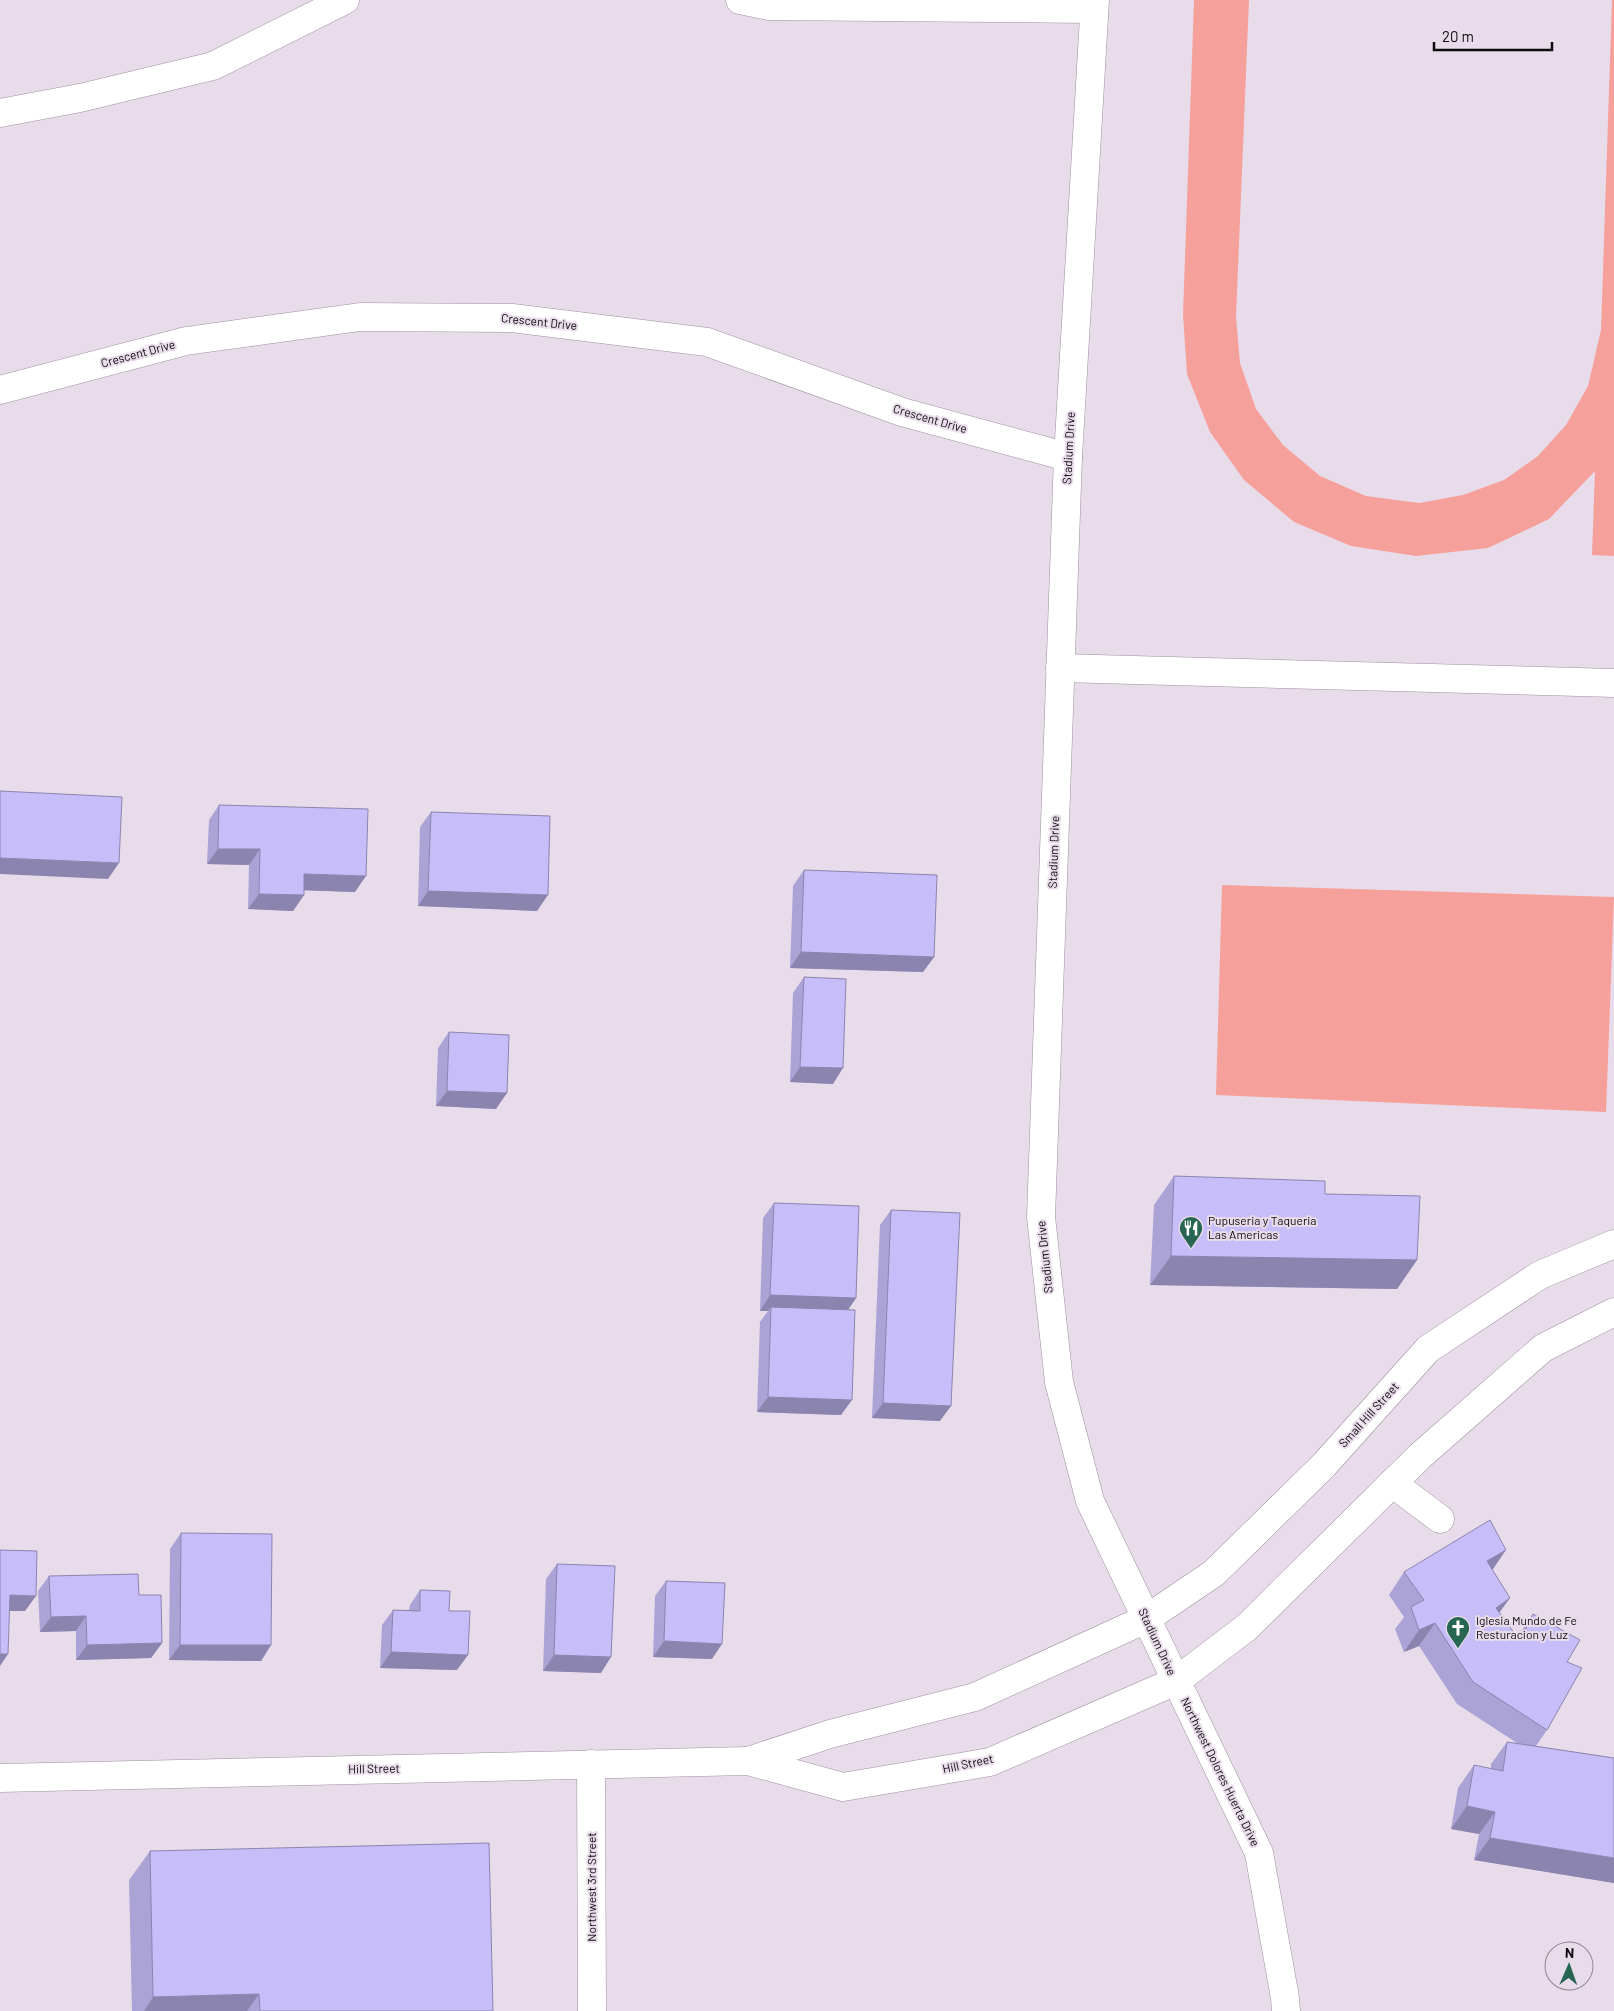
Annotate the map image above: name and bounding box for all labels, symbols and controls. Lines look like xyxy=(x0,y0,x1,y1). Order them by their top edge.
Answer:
scale bar xyxy=(1434,20,1552,52)
text: 20 m xyxy=(1442,27,1474,45)
street label: Crescent Drive xyxy=(500,310,578,332)
street label: Crescent Drive xyxy=(99,336,176,370)
street label: Crescent Drive xyxy=(892,401,969,435)
street label: Stadium Drive xyxy=(1059,411,1077,485)
street label: Stadium Drive xyxy=(1045,815,1061,888)
place label: Pupuseria y Taqueria Las Americas xyxy=(1208,1213,1316,1241)
restaurant icon: Pupuseria y Taqueria Las Americas xyxy=(1178,1215,1204,1249)
street label: Stadium Drive xyxy=(1033,1220,1055,1294)
street label: Small Hill Street xyxy=(1335,1379,1401,1450)
street label: Stadium Drive xyxy=(1136,1606,1180,1677)
place label: Iglesia Mundo de Fe Resturacion y Luz xyxy=(1476,1613,1577,1641)
church icon: Iglesia Mundo de Fe Resturacion y Luz xyxy=(1445,1615,1471,1649)
street label: Northwest Dolores Huerta Drive xyxy=(1179,1695,1263,1848)
street label: Hill Street xyxy=(941,1751,994,1775)
street label: Hill Street xyxy=(348,1761,400,1775)
street label: Northwest 3rd Street xyxy=(584,1832,598,1942)
north arrow xyxy=(1544,1941,1594,1991)
text: N xyxy=(1565,1944,1574,1961)

